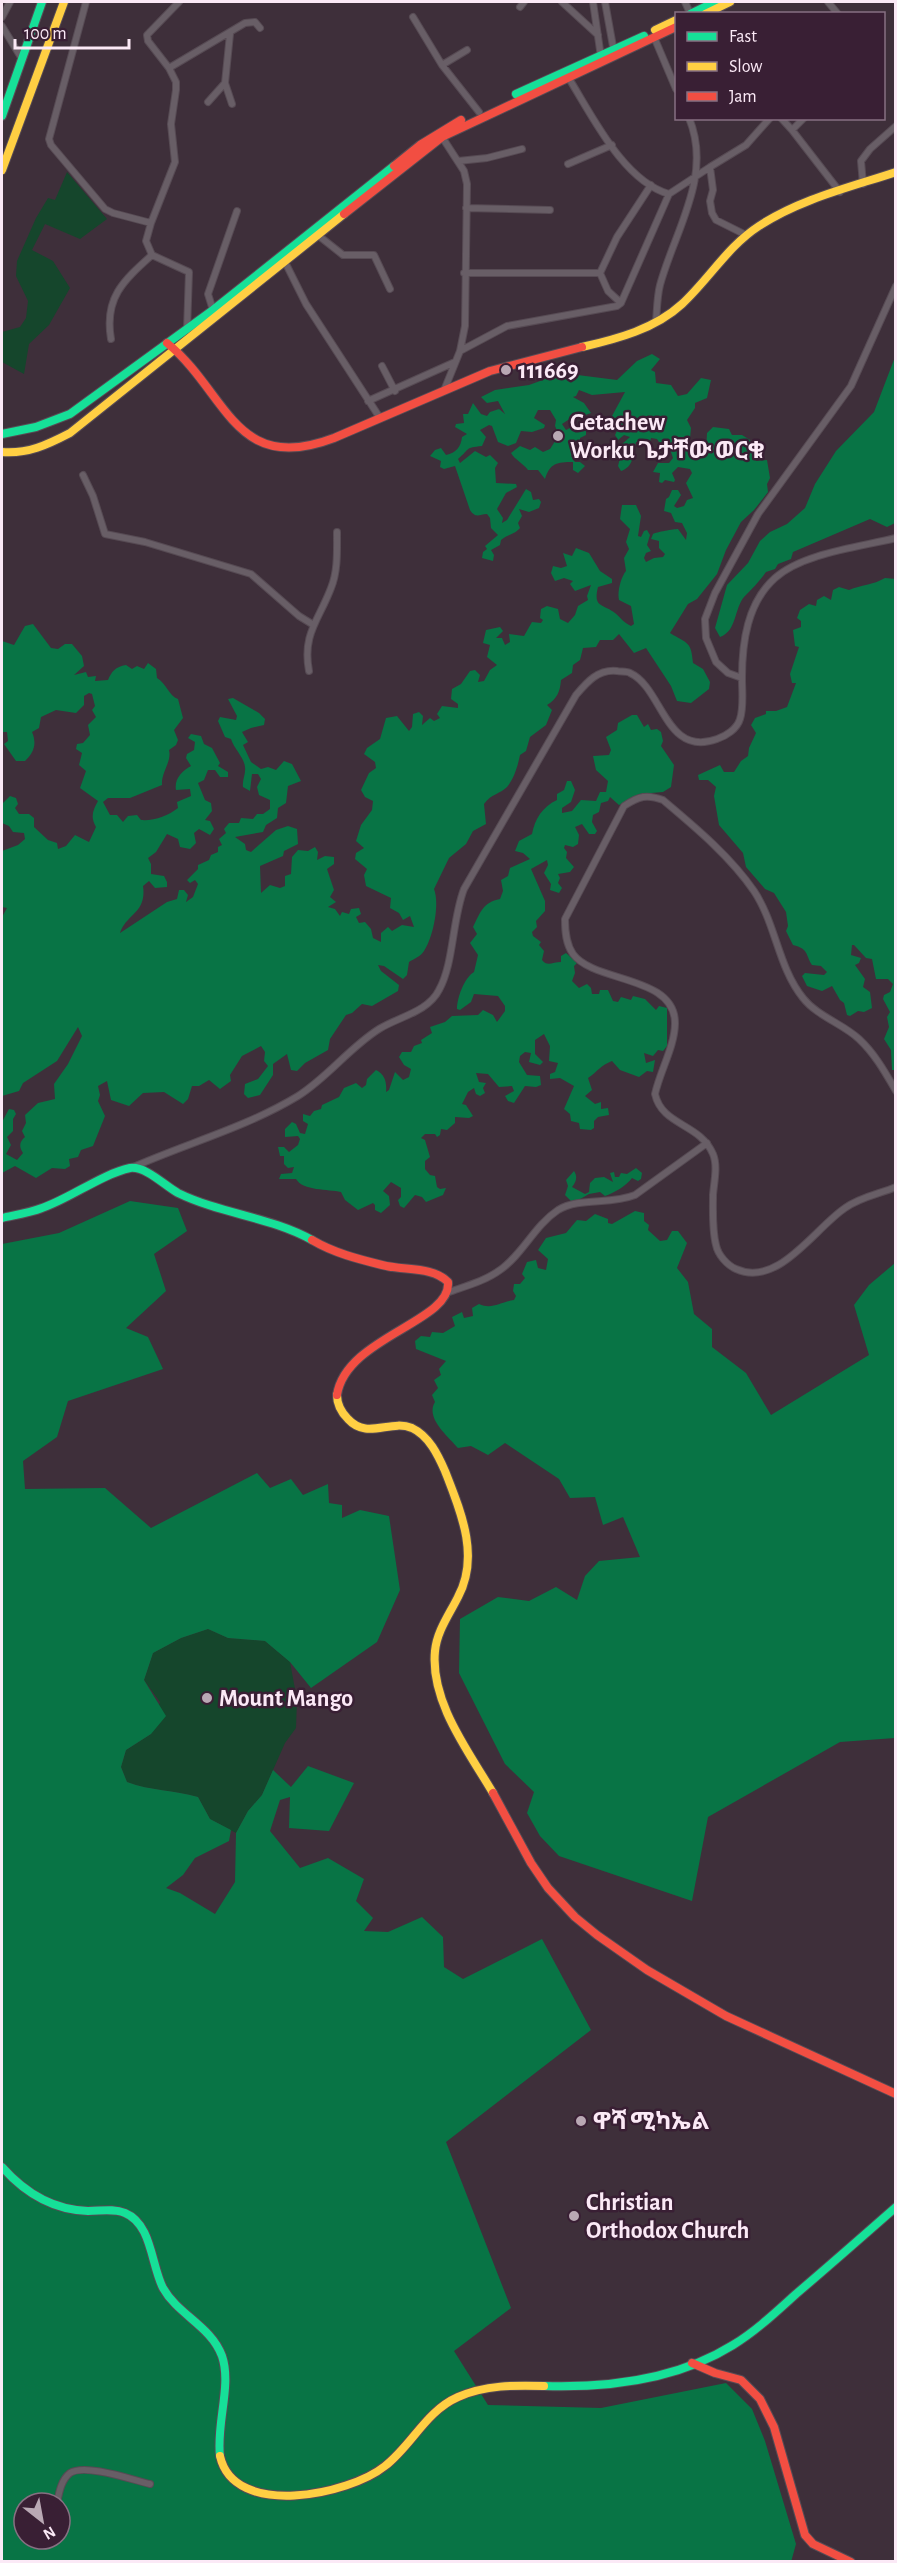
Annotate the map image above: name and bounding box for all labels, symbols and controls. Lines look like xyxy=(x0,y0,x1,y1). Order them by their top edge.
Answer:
scale bar xyxy=(15,12,129,50)
legend xyxy=(675,12,885,120)
text: 100 m xyxy=(24,25,67,43)
text: Fast xyxy=(729,28,757,46)
text: Slow xyxy=(729,58,762,76)
text: Jam xyxy=(729,88,757,106)
place label: 111669 xyxy=(518,359,579,383)
marker: 111669 xyxy=(499,363,513,377)
place label: Getachew Worku ጌታቸው ወርቁ xyxy=(570,411,765,463)
marker: Getachew Worku ጌታቸው ወርቁ xyxy=(551,429,565,443)
place label: Mount Mango xyxy=(219,1687,353,1711)
marker: Mount Mango xyxy=(200,1691,214,1705)
place label: ዋሻ ሚካኤል xyxy=(593,2109,710,2134)
marker: ዋሻ ሚካኤል xyxy=(574,2114,588,2128)
place label: Christian Orthodox Church xyxy=(586,2191,749,2243)
marker: Christian Orthodox Church xyxy=(567,2209,581,2223)
north arrow xyxy=(12,2491,72,2551)
text: N xyxy=(40,2523,58,2543)

